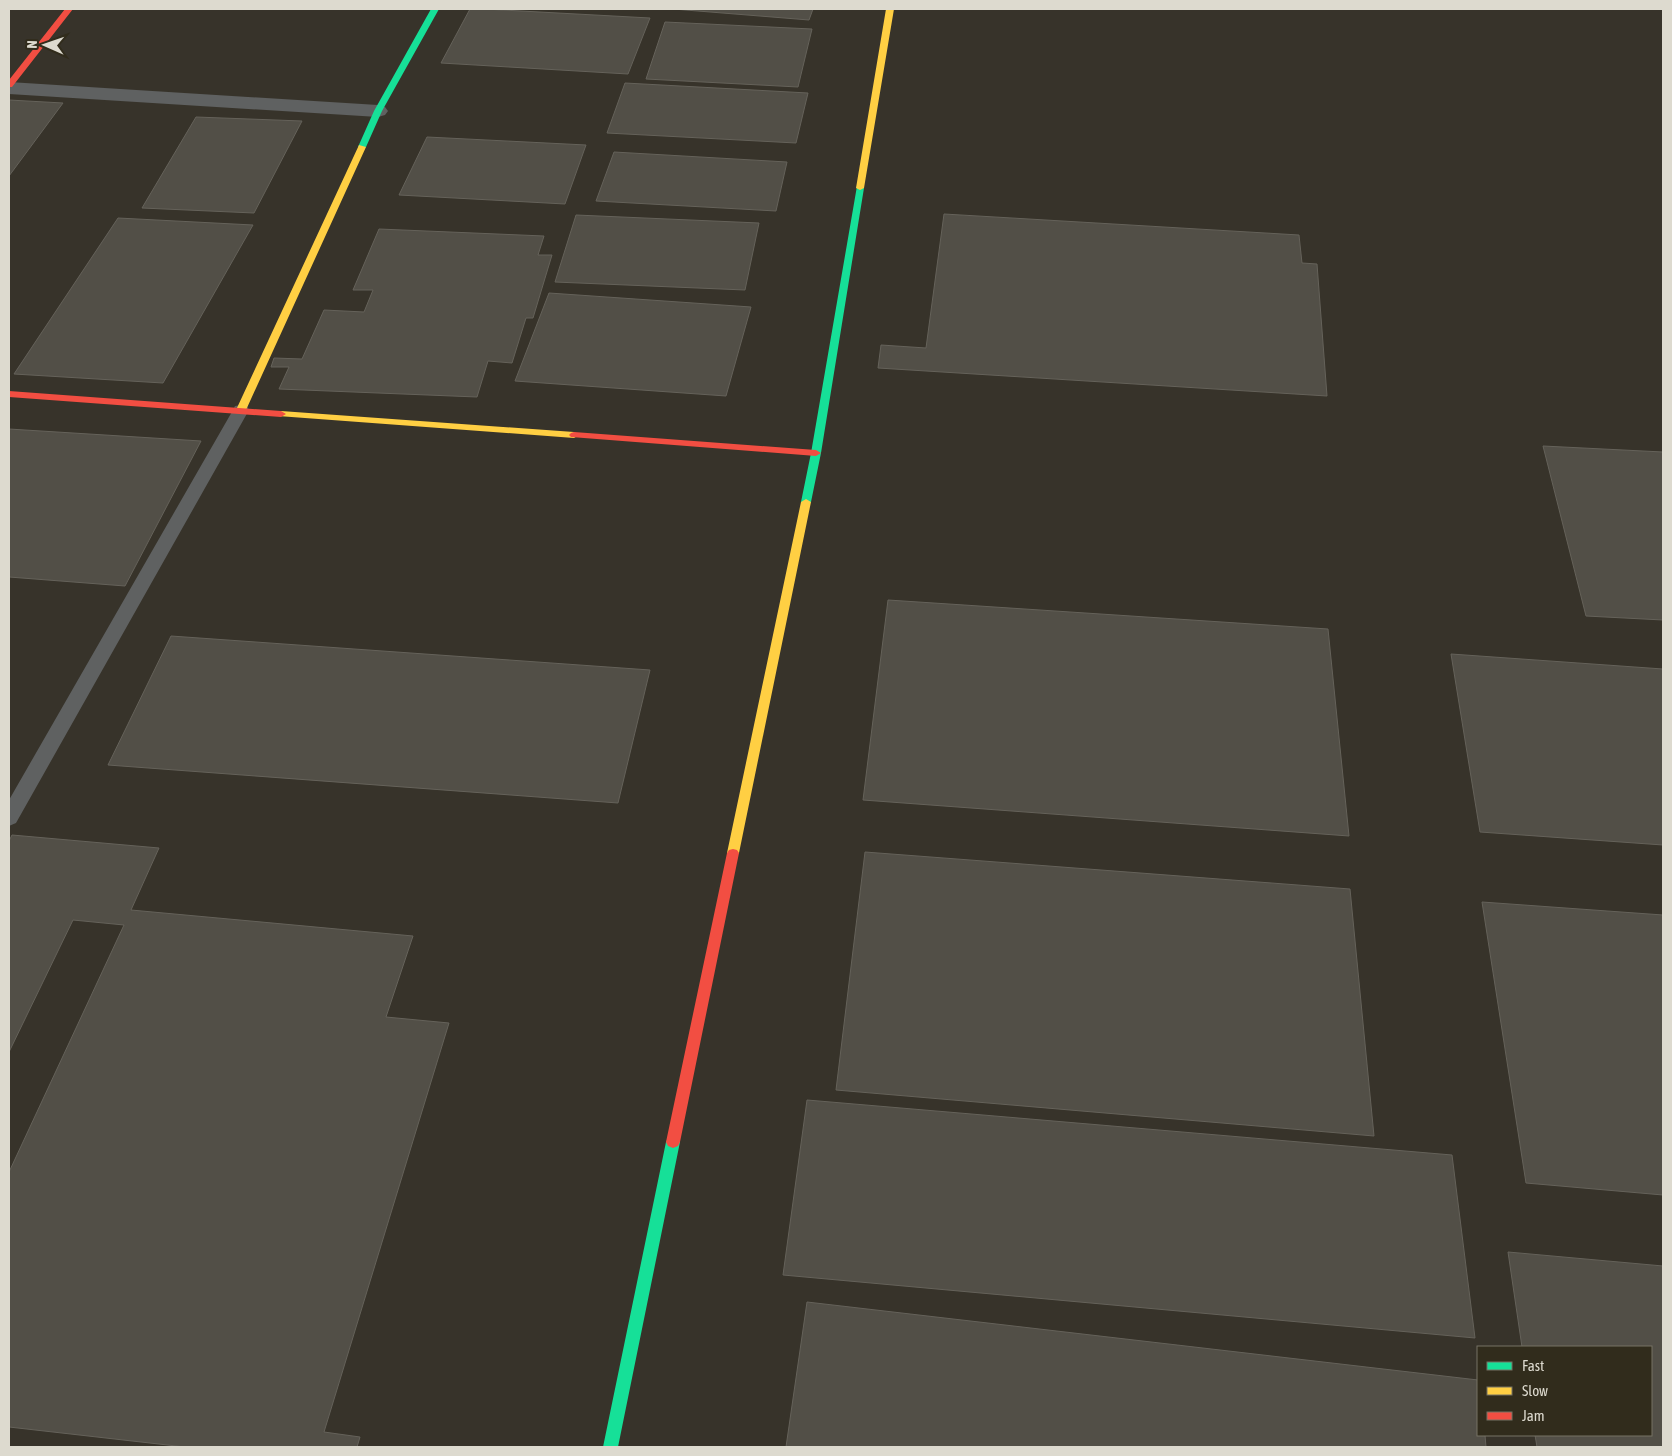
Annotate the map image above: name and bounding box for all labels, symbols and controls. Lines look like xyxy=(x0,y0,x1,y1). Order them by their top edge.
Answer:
north arrow xyxy=(20,20,70,70)
text: N xyxy=(24,40,40,49)
legend xyxy=(1477,1346,1652,1436)
text: Fast xyxy=(1522,1357,1544,1374)
text: Slow xyxy=(1522,1382,1548,1399)
text: Jam xyxy=(1522,1407,1545,1424)

